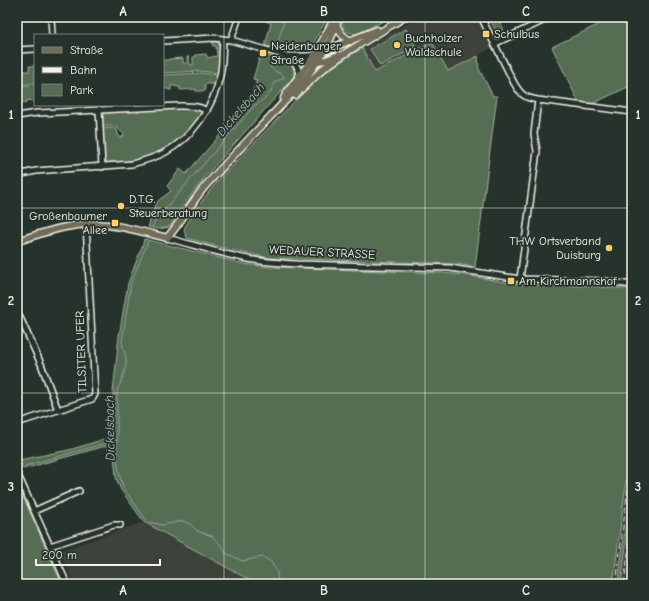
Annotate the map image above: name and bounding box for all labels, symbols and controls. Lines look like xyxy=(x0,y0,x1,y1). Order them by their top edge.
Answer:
text: A xyxy=(119,4,127,19)
text: B xyxy=(320,4,328,19)
text: C xyxy=(522,4,530,19)
place label: Schulbus xyxy=(494,27,539,41)
marker: Schulbus xyxy=(481,29,491,39)
place label: Buchholzer Waldschule xyxy=(405,31,462,59)
legend xyxy=(34,34,164,106)
place label: Neidenburger Straße xyxy=(271,39,341,67)
marker: Buchholzer Waldschule xyxy=(392,40,402,50)
text: Straße xyxy=(70,43,103,57)
marker: Neidenburger Straße xyxy=(258,48,268,58)
text: Bahn xyxy=(70,63,97,77)
water label: Dickelsbach xyxy=(213,80,268,139)
text: Park xyxy=(70,83,93,97)
text: 1 xyxy=(8,107,14,122)
text: 1 xyxy=(635,107,641,122)
place label: D.T.G. Steuerberatung xyxy=(129,192,207,220)
marker: D.T.G. Steuerberatung xyxy=(116,201,126,211)
place label: Großenbaumer Allee xyxy=(29,209,107,237)
marker: Großenbaumer Allee xyxy=(110,218,120,228)
place label: THW Ortsverband Duisburg xyxy=(510,234,601,262)
street label: WEDAUER STRASSE xyxy=(269,242,375,262)
marker: THW Ortsverband Duisburg xyxy=(604,243,614,253)
place label: Am Kirchmannshof xyxy=(519,274,617,288)
marker: Am Kirchmannshof xyxy=(506,276,516,286)
text: 2 xyxy=(8,293,14,308)
text: 2 xyxy=(635,293,641,308)
street label: TILSITER UFER xyxy=(73,310,89,394)
water label: Dickelsbach xyxy=(101,395,118,461)
text: 3 xyxy=(8,479,14,494)
text: 3 xyxy=(635,479,641,494)
scale bar xyxy=(36,541,160,567)
text: 200 m xyxy=(42,548,77,562)
text: A xyxy=(119,583,127,598)
text: B xyxy=(320,583,328,598)
text: C xyxy=(522,583,530,598)

